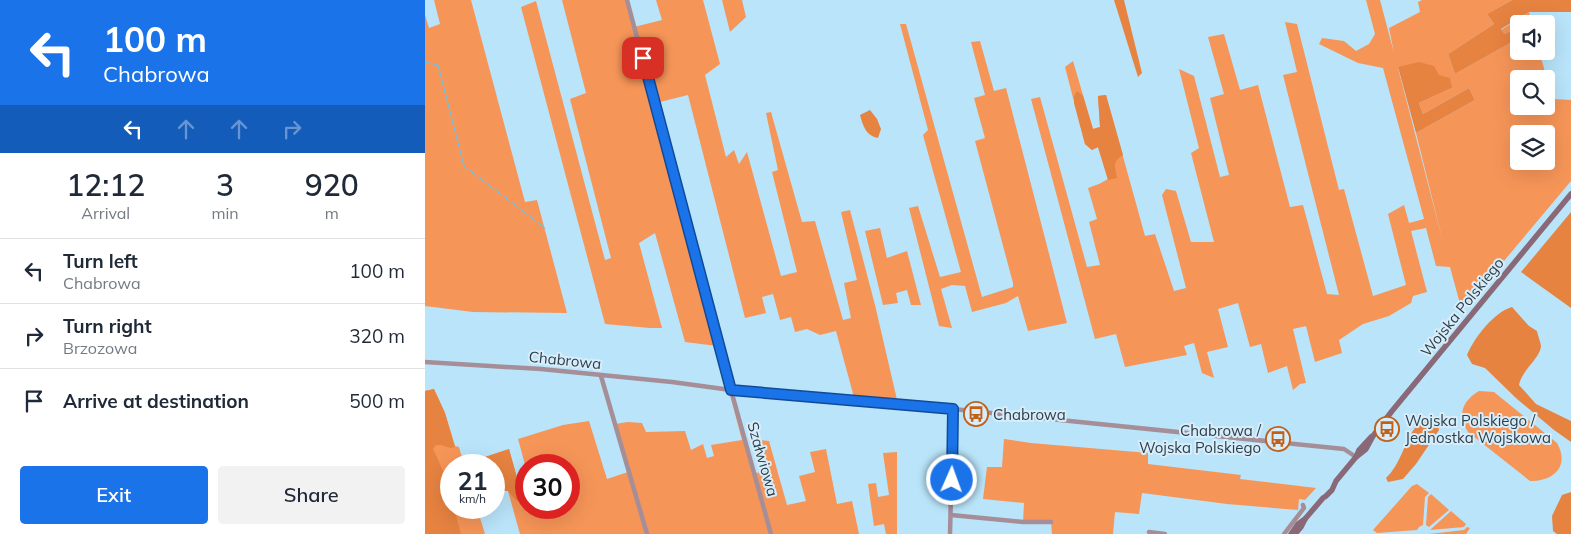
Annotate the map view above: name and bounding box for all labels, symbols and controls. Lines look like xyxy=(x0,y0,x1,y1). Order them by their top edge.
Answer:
map controls xyxy=(1510,15,1555,170)
button: sound xyxy=(1510,15,1555,60)
text: 100 m xyxy=(103,17,207,61)
icon: left xyxy=(20,20,85,85)
pin xyxy=(622,37,664,79)
icon: arrive xyxy=(629,44,657,72)
text: Chabrowa xyxy=(103,60,210,88)
button: search xyxy=(1510,70,1555,115)
icon: left xyxy=(119,115,147,143)
icon: ahead xyxy=(172,115,200,143)
icon: ahead xyxy=(225,115,253,143)
icon: right xyxy=(278,115,306,143)
button: layers xyxy=(1510,125,1555,170)
text: 12:12 xyxy=(66,166,145,204)
text: 3 xyxy=(216,166,234,204)
text: 920 xyxy=(305,166,359,204)
text: Arrival xyxy=(81,203,130,223)
text: min xyxy=(211,203,239,223)
text: m xyxy=(325,203,339,223)
text: Turn left xyxy=(63,249,138,273)
street label: Wojska Polskiego xyxy=(1416,254,1508,360)
icon: left xyxy=(20,257,48,285)
text: 100 m xyxy=(349,259,405,283)
text: Chabrowa xyxy=(63,273,141,293)
text: Turn right xyxy=(63,314,152,338)
icon: right xyxy=(20,322,48,350)
text: 320 m xyxy=(349,324,405,348)
text: Brzozowa xyxy=(63,338,137,358)
street label: Chabrowa xyxy=(528,347,602,373)
icon: arrive xyxy=(20,387,48,415)
text: Arrive at destination xyxy=(63,389,249,413)
text: 500 m xyxy=(349,389,405,413)
bus stop icon: Chabrowa xyxy=(963,401,989,427)
place label: Chabrowa xyxy=(993,405,1066,424)
place label: Wojska Polskiego / Jednostka Wojskowa xyxy=(1405,411,1551,447)
bus stop icon: Wojska Polskiego / Jednostka Wojskowa xyxy=(1374,416,1400,442)
street label: Szałwiowa xyxy=(743,420,783,498)
place label: Chabrowa / Wojska Polskiego xyxy=(1139,421,1262,457)
bus stop icon: Chabrowa / Wojska Polskiego xyxy=(1265,426,1291,452)
position arrow xyxy=(925,453,977,505)
speed limit sign: 30 xyxy=(515,454,580,519)
text: 21 xyxy=(457,465,488,496)
button: Exit xyxy=(20,466,208,524)
button: Share xyxy=(218,466,405,524)
text: km/h xyxy=(459,491,486,506)

